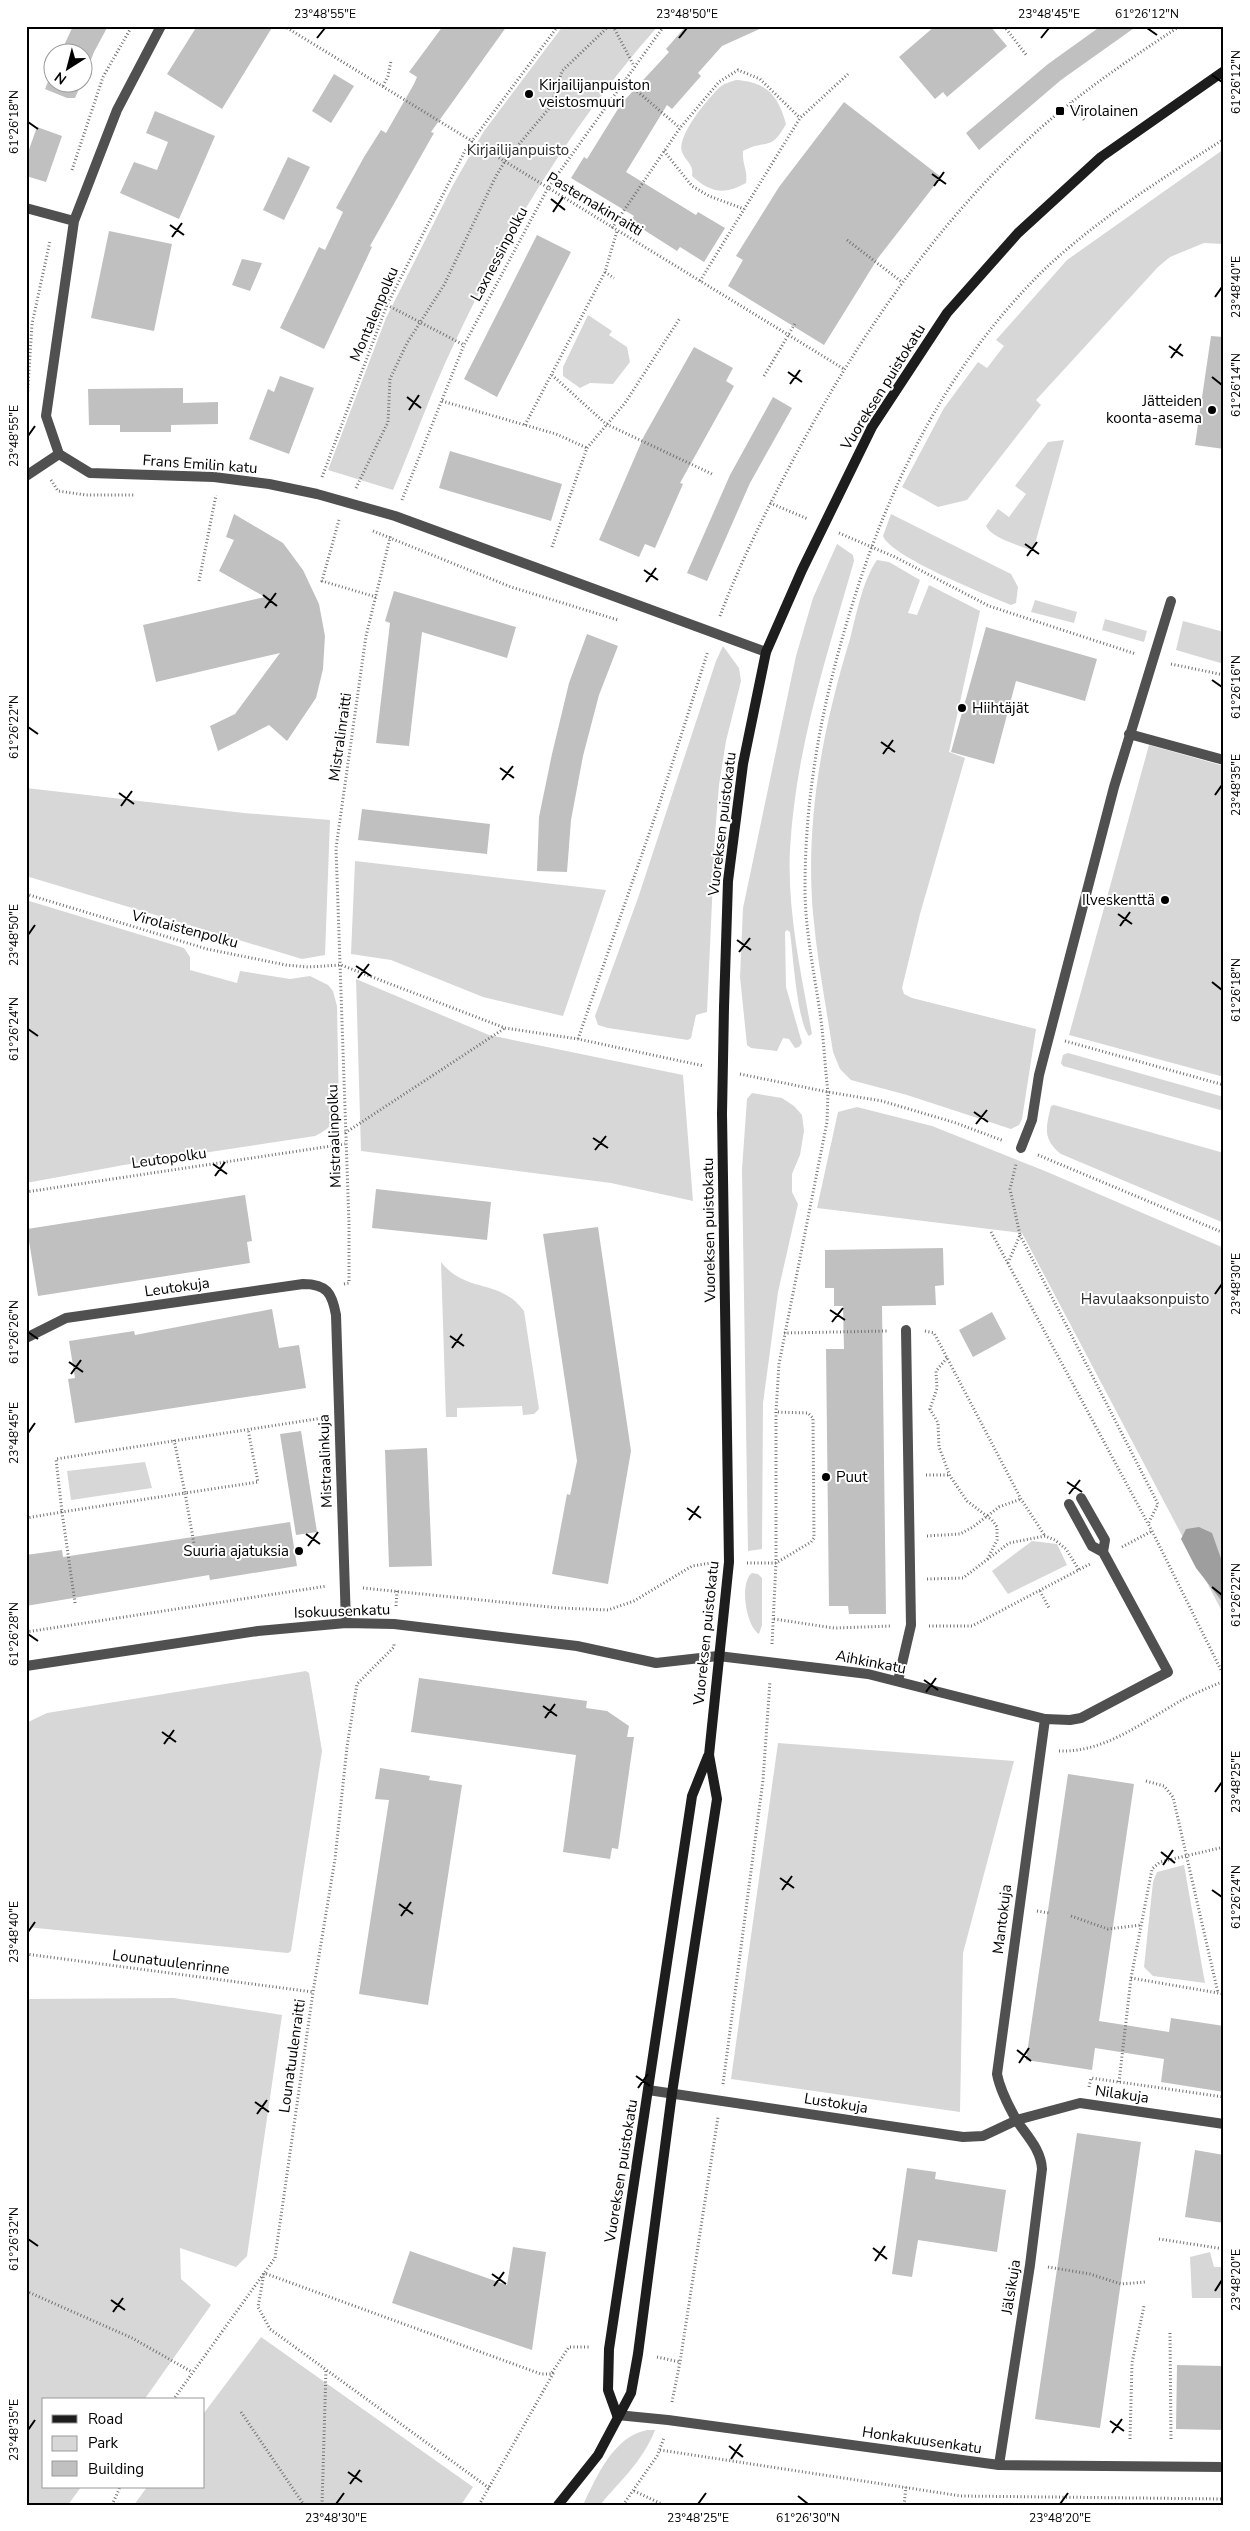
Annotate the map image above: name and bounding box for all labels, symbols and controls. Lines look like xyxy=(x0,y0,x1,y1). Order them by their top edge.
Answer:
text: 23°48'55"E xyxy=(294,6,356,22)
text: 23°48'50"E xyxy=(656,6,718,22)
text: 23°48'45"E xyxy=(1018,6,1080,22)
text: 61°26'12"N xyxy=(1115,6,1179,22)
north arrow xyxy=(42,42,92,92)
text: 61°26'12"N xyxy=(1228,50,1244,114)
text: N xyxy=(51,67,70,89)
place label: Kirjailijanpuiston veistosmuuri xyxy=(539,75,650,112)
marker: Kirjailijanpuiston veistosmuuri xyxy=(523,88,535,100)
text: 61°26'18"N xyxy=(6,90,22,154)
place label: Virolainen xyxy=(1069,101,1138,121)
marker: Virolainen xyxy=(1054,105,1066,117)
park label: Kirjailijanpuisto xyxy=(467,140,569,160)
street label: Pasternakinraitti xyxy=(543,167,647,241)
street label: Laxnessinpolku xyxy=(466,203,532,305)
text: 23°48'40"E xyxy=(1228,256,1244,318)
street label: Montalenpolku xyxy=(345,264,403,364)
street label: Vuoreksen puistokatu xyxy=(836,320,930,455)
text: 61°26'14"N xyxy=(1228,353,1244,417)
place label: Jätteiden koonta-asema xyxy=(1106,391,1202,428)
marker: Jätteiden koonta-asema xyxy=(1206,404,1218,416)
text: 23°48'55"E xyxy=(6,405,22,467)
street label: Frans Emilin katu xyxy=(142,450,258,478)
text: 61°26'16"N xyxy=(1228,655,1244,719)
street label: Mistralinraitti xyxy=(324,692,356,782)
text: 61°26'22"N xyxy=(6,695,22,759)
place label: Hiihtäjät xyxy=(972,698,1030,718)
marker: Hiihtäjät xyxy=(956,702,968,714)
street label: Vuoreksen puistokatu xyxy=(703,751,741,898)
text: 23°48'35"E xyxy=(1228,754,1244,816)
place label: Ilveskenttä xyxy=(1082,890,1155,910)
marker: Ilveskenttä xyxy=(1159,894,1171,906)
text: 23°48'50"E xyxy=(6,904,22,966)
street label: Virolaistenpolku xyxy=(129,905,241,953)
text: 61°26'18"N xyxy=(1228,958,1244,1022)
text: 61°26'24"N xyxy=(6,997,22,1061)
street label: Mistraalinpolku xyxy=(322,1084,346,1188)
street label: Leutopolku xyxy=(130,1143,208,1173)
street label: Vuoreksen puistokatu xyxy=(698,1157,720,1304)
text: 23°48'30"E xyxy=(1228,1253,1244,1315)
street label: Leutokuja xyxy=(143,1273,211,1301)
park label: Havulaaksonpuisto xyxy=(1081,1289,1209,1309)
text: 61°26'26"N xyxy=(6,1300,22,1364)
text: 23°48'45"E xyxy=(6,1402,22,1464)
street label: Mistraalinkuja xyxy=(313,1414,337,1508)
place label: Puut xyxy=(836,1467,868,1487)
marker: Puut xyxy=(820,1471,832,1483)
place label: Suuria ajatuksia xyxy=(183,1541,289,1561)
marker: Suuria ajatuksia xyxy=(293,1545,305,1557)
street label: Vuoreksen puistokatu xyxy=(688,1560,724,1707)
text: 61°26'22"N xyxy=(1228,1563,1244,1627)
street label: Isokuusenkatu xyxy=(293,1599,391,1623)
text: 61°26'28"N xyxy=(6,1602,22,1666)
street label: Aihkinkatu xyxy=(834,1645,908,1679)
text: 23°48'25"E xyxy=(1228,1751,1244,1813)
text: 61°26'24"N xyxy=(1228,1865,1244,1929)
street label: Mantokuja xyxy=(988,1883,1016,1955)
text: 23°48'40"E xyxy=(6,1901,22,1963)
street label: Lounatuulenrinne xyxy=(111,1945,231,1979)
street label: Lounatuulenraitti xyxy=(274,1998,310,2114)
street label: Nilakuja xyxy=(1094,2080,1150,2108)
street label: Lustokuja xyxy=(803,2088,869,2118)
street label: Vuoreksen puistokatu xyxy=(600,2098,642,2245)
text: 61°26'32"N xyxy=(6,2207,22,2271)
text: 23°48'20"E xyxy=(1228,2249,1244,2311)
street label: Jälsikuja xyxy=(997,2258,1025,2317)
legend xyxy=(42,2398,205,2488)
text: 23°48'35"E xyxy=(6,2399,22,2461)
text: Road xyxy=(88,2409,123,2429)
street label: Honkakuusenkatu xyxy=(861,2422,983,2458)
text: Park xyxy=(88,2433,118,2453)
text: Building xyxy=(88,2459,144,2479)
text: 23°48'30"E xyxy=(305,2510,367,2526)
text: 23°48'25"E xyxy=(667,2510,729,2526)
text: 61°26'30"N xyxy=(776,2510,840,2526)
text: 23°48'20"E xyxy=(1029,2510,1091,2526)

